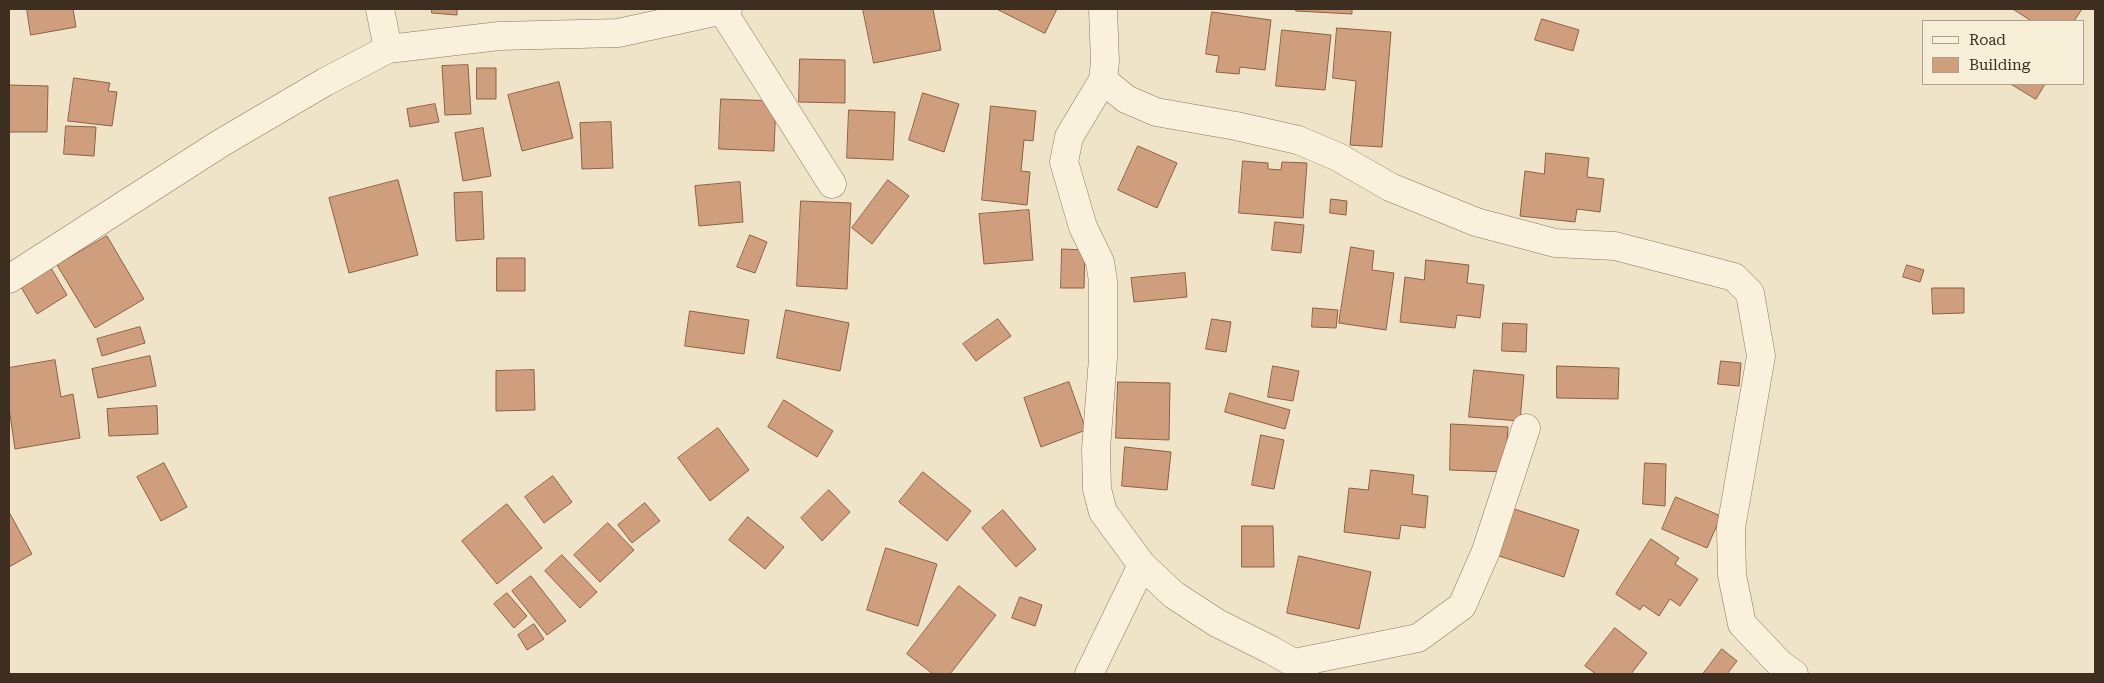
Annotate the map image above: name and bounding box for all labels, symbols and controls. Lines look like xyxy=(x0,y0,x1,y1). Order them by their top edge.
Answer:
legend xyxy=(1922,20,2084,85)
text: Road xyxy=(1969,31,2006,49)
text: Building xyxy=(1969,56,2030,74)

